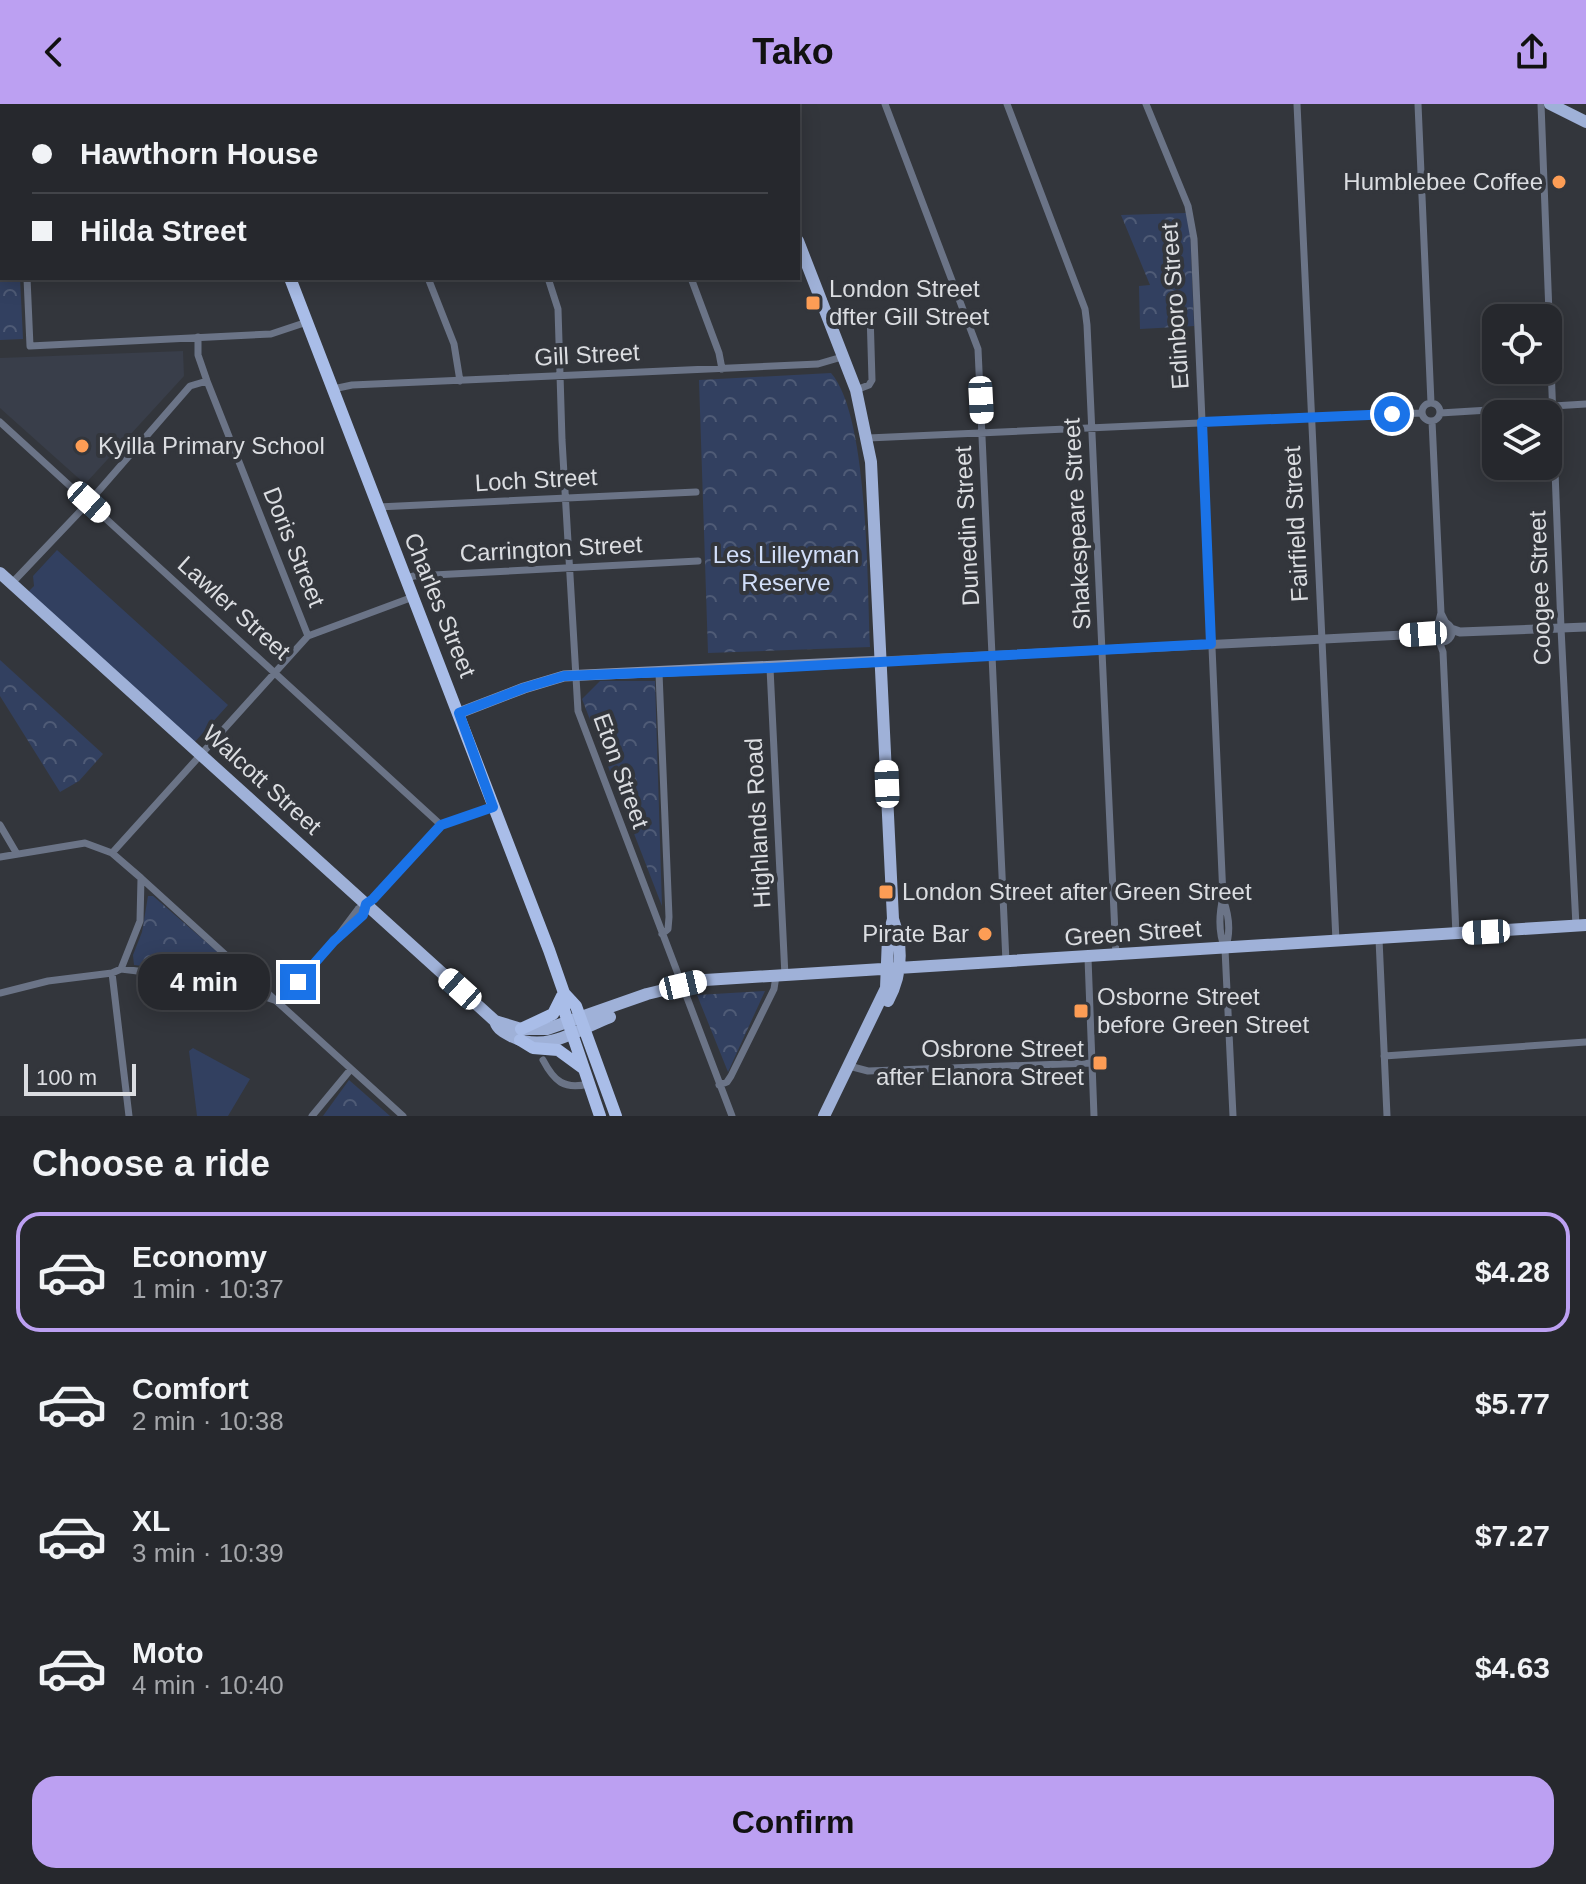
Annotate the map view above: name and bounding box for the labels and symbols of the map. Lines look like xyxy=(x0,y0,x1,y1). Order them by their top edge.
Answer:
place label: Humblebee Coffee xyxy=(1343,168,1543,195)
marker: Humblebee Coffee xyxy=(1550,173,1568,191)
street label: Edinboro Street xyxy=(1155,222,1194,390)
place label: London Street dfter Gill Street xyxy=(829,275,989,330)
marker: London Street dfter Gill Street xyxy=(804,294,822,312)
street label: Gill Street xyxy=(534,338,641,371)
car xyxy=(968,375,994,425)
route start xyxy=(1374,396,1410,432)
street label: Shakespeare Street xyxy=(1057,417,1096,631)
place label: Kyilla Primary School xyxy=(98,432,325,459)
marker: Kyilla Primary School xyxy=(73,437,91,455)
street label: Dunedin Street xyxy=(949,445,984,607)
street label: Fairfield Street xyxy=(1278,445,1313,603)
street label: Loch Street xyxy=(474,463,598,496)
car xyxy=(63,477,115,527)
street label: Doris Street xyxy=(258,483,331,611)
street label: Coogee Street xyxy=(1523,510,1556,666)
street label: Charles Street xyxy=(399,529,482,681)
street label: Carrington Street xyxy=(459,530,643,567)
park label: Les Lilleyman Reserve xyxy=(713,541,859,596)
street label: Lawler Street xyxy=(173,550,296,665)
car xyxy=(1398,620,1448,648)
street label: Eton Street xyxy=(588,710,655,832)
street label: Walcott Street xyxy=(198,719,327,840)
street label: Highlands Road xyxy=(740,737,775,909)
car xyxy=(874,760,900,808)
place label: London Street after Green Street xyxy=(902,878,1252,905)
marker: London Street after Green Street xyxy=(877,883,895,901)
street label: Green Street xyxy=(1063,914,1203,951)
car xyxy=(1461,919,1511,945)
place label: Pirate Bar xyxy=(862,920,969,947)
marker: Pirate Bar xyxy=(976,925,994,943)
callout: 4 min xyxy=(138,954,270,1010)
route end xyxy=(280,964,316,1000)
car xyxy=(434,964,486,1014)
car xyxy=(657,968,709,1002)
place label: Osborne Street before Green Street xyxy=(1097,983,1309,1038)
marker: Osborne Street before Green Street xyxy=(1072,1002,1090,1020)
place label: Osbrone Street after Elanora Street xyxy=(876,1035,1084,1090)
marker: Osbrone Street after Elanora Street xyxy=(1091,1054,1109,1072)
scale bar xyxy=(24,1060,136,1096)

